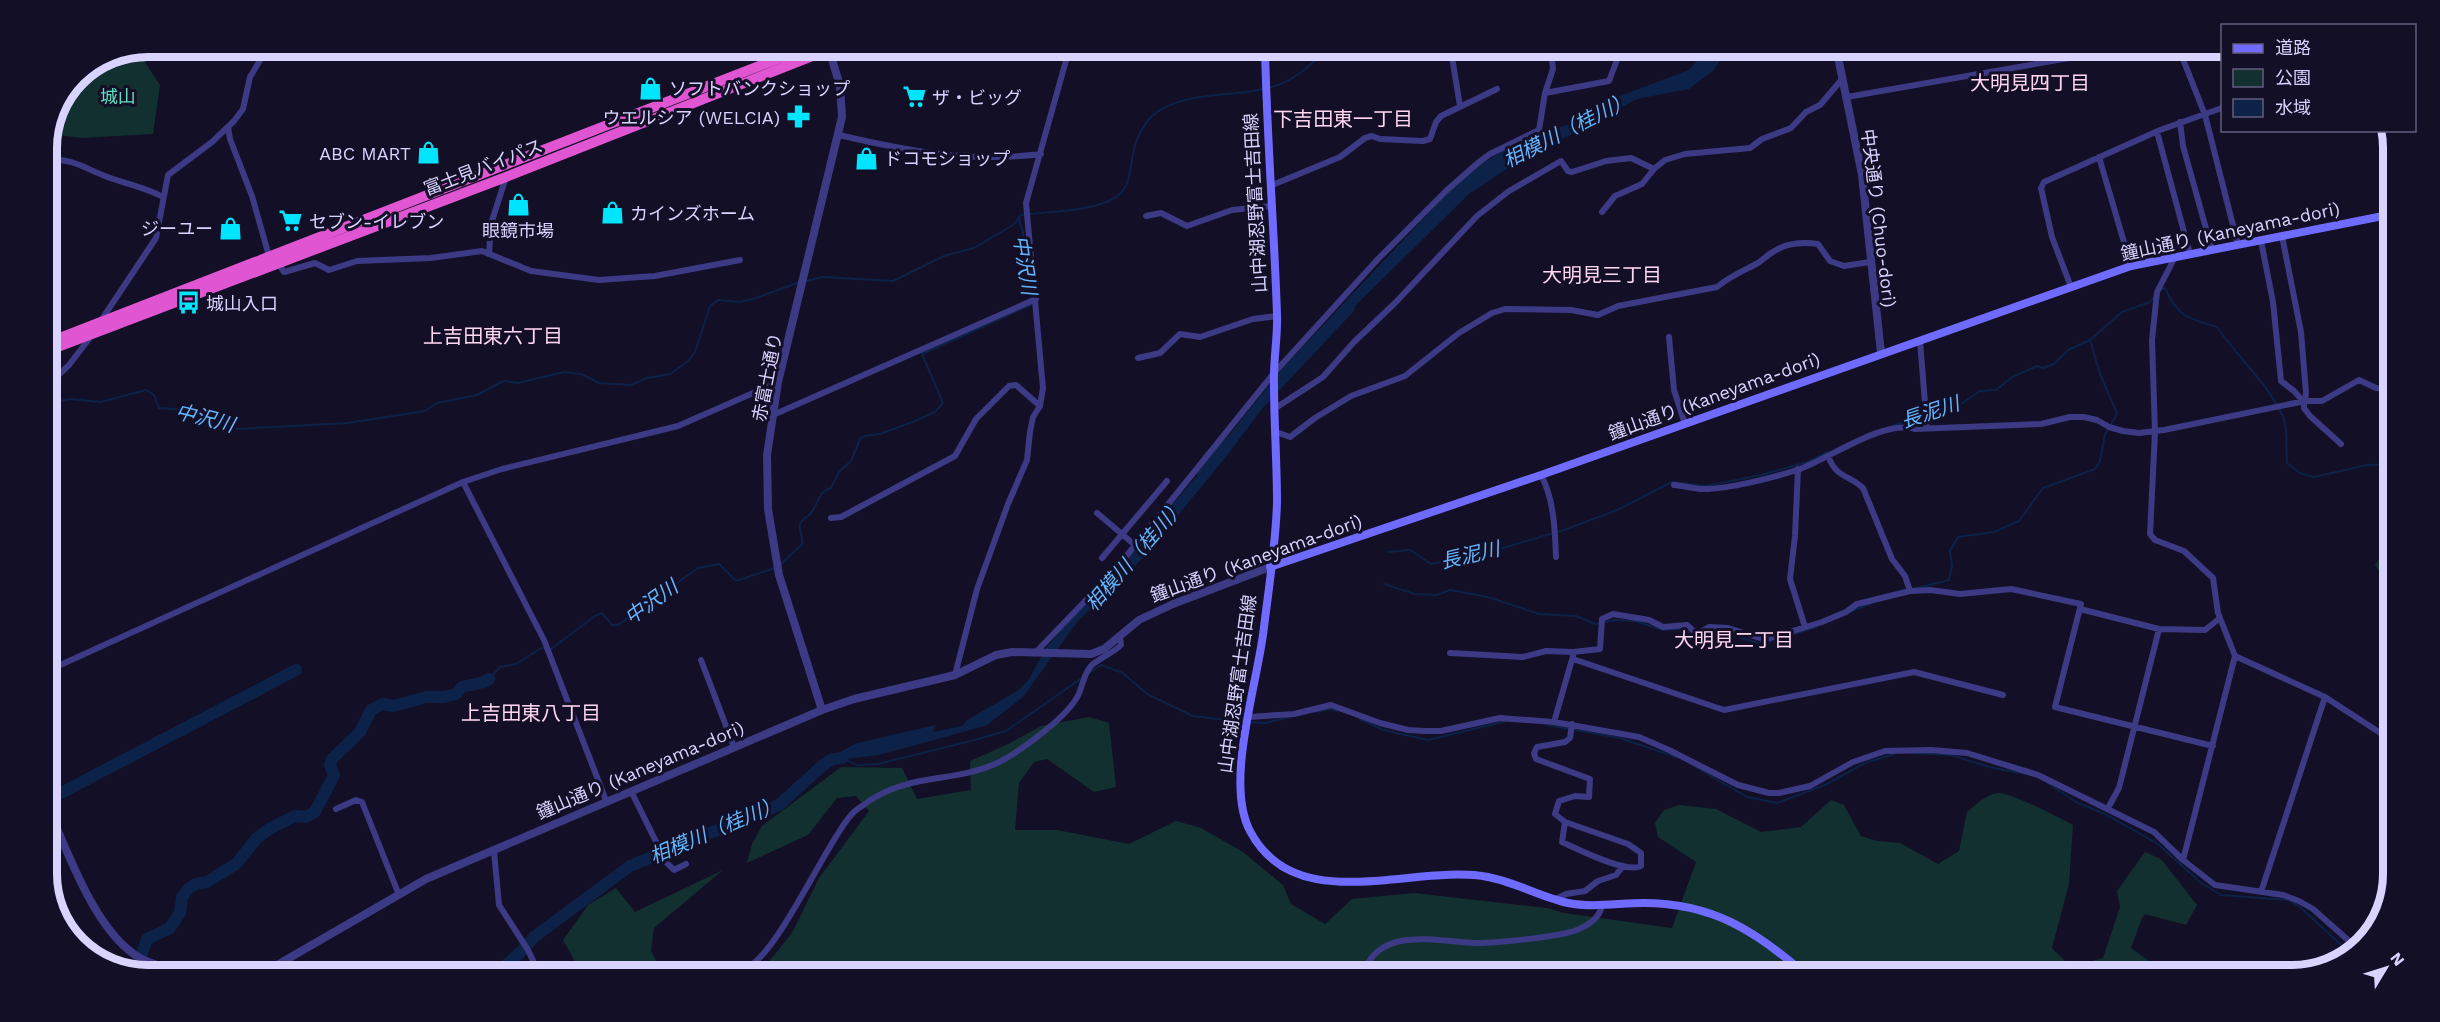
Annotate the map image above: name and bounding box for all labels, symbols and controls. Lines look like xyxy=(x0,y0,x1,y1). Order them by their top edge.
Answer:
legend xyxy=(2221,24,2416,132)
text: 道路 xyxy=(2275,37,2311,58)
text: 公園 xyxy=(2275,67,2311,88)
district label: 大明見四丁目 xyxy=(1970,71,2090,95)
shop icon: ソフトバンクショップ xyxy=(638,75,664,101)
place label: ソフトバンクショップ xyxy=(669,78,850,99)
supermarket icon: ザ・ビッグ xyxy=(901,84,927,110)
park label: 城山 xyxy=(100,86,136,107)
place label: ザ・ビッグ xyxy=(932,87,1022,108)
water label: 相模川（桂川） xyxy=(1499,88,1635,172)
text: 水域 xyxy=(2275,97,2311,118)
pharmacy icon: ウエルシア (WELCIA) xyxy=(785,104,811,130)
place label: ウエルシア (WELCIA) xyxy=(603,107,780,128)
district label: 下吉田東一丁目 xyxy=(1273,107,1413,131)
street label: 山中湖忍野富士吉田線 xyxy=(1240,113,1270,293)
street label: 中央通り (Chuo-dori) xyxy=(1858,128,1900,308)
street label: 富士見バイパス xyxy=(421,135,545,199)
shop icon: ABC MART xyxy=(416,140,442,166)
place label: ABC MART xyxy=(319,143,411,164)
shop icon: ドコモショップ xyxy=(853,145,879,171)
place label: ドコモショップ xyxy=(884,148,1010,169)
shop icon: 眼鏡市場 xyxy=(505,191,531,217)
street label: 鐘山通り (Kaneyama-dori) xyxy=(2119,198,2341,264)
shop icon: カインズホーム xyxy=(599,200,625,226)
place label: カインズホーム xyxy=(630,203,755,224)
supermarket icon: セブン-イレブン xyxy=(278,208,304,234)
place label: セブン-イレブン xyxy=(309,211,444,232)
shop icon: ジーユー xyxy=(218,215,244,241)
place label: ジーユー xyxy=(141,218,213,239)
place label: 眼鏡市場 xyxy=(482,220,554,241)
water label: 中沢川 xyxy=(1008,233,1042,298)
district label: 大明見三丁目 xyxy=(1542,263,1662,287)
bus stop icon: 城山入口 xyxy=(175,290,201,316)
place label: 城山入口 xyxy=(206,293,278,314)
district label: 上吉田東六丁目 xyxy=(423,324,563,348)
street label: 赤富士通り xyxy=(748,331,786,423)
street label: 鐘山通り (Kaneyama-dori) xyxy=(1606,348,1822,444)
water label: 長泥川 xyxy=(1898,391,1964,433)
water label: 中沢川 xyxy=(173,399,239,437)
water label: 相模川（桂川） xyxy=(1080,494,1190,616)
street label: 鐘山通り (Kaneyama-dori) xyxy=(1148,510,1364,606)
water label: 長泥川 xyxy=(1438,536,1504,573)
water label: 中沢川 xyxy=(620,573,684,629)
street label: 山中湖忍野富士吉田線 xyxy=(1214,593,1260,775)
district label: 大明見二丁目 xyxy=(1674,628,1794,652)
district label: 上吉田東八丁目 xyxy=(461,701,601,725)
street label: 鐘山通り (Kaneyama-dori) xyxy=(533,717,747,823)
water label: 相模川（桂川） xyxy=(646,792,784,868)
north arrow xyxy=(2356,938,2416,998)
text: N xyxy=(2386,949,2409,970)

